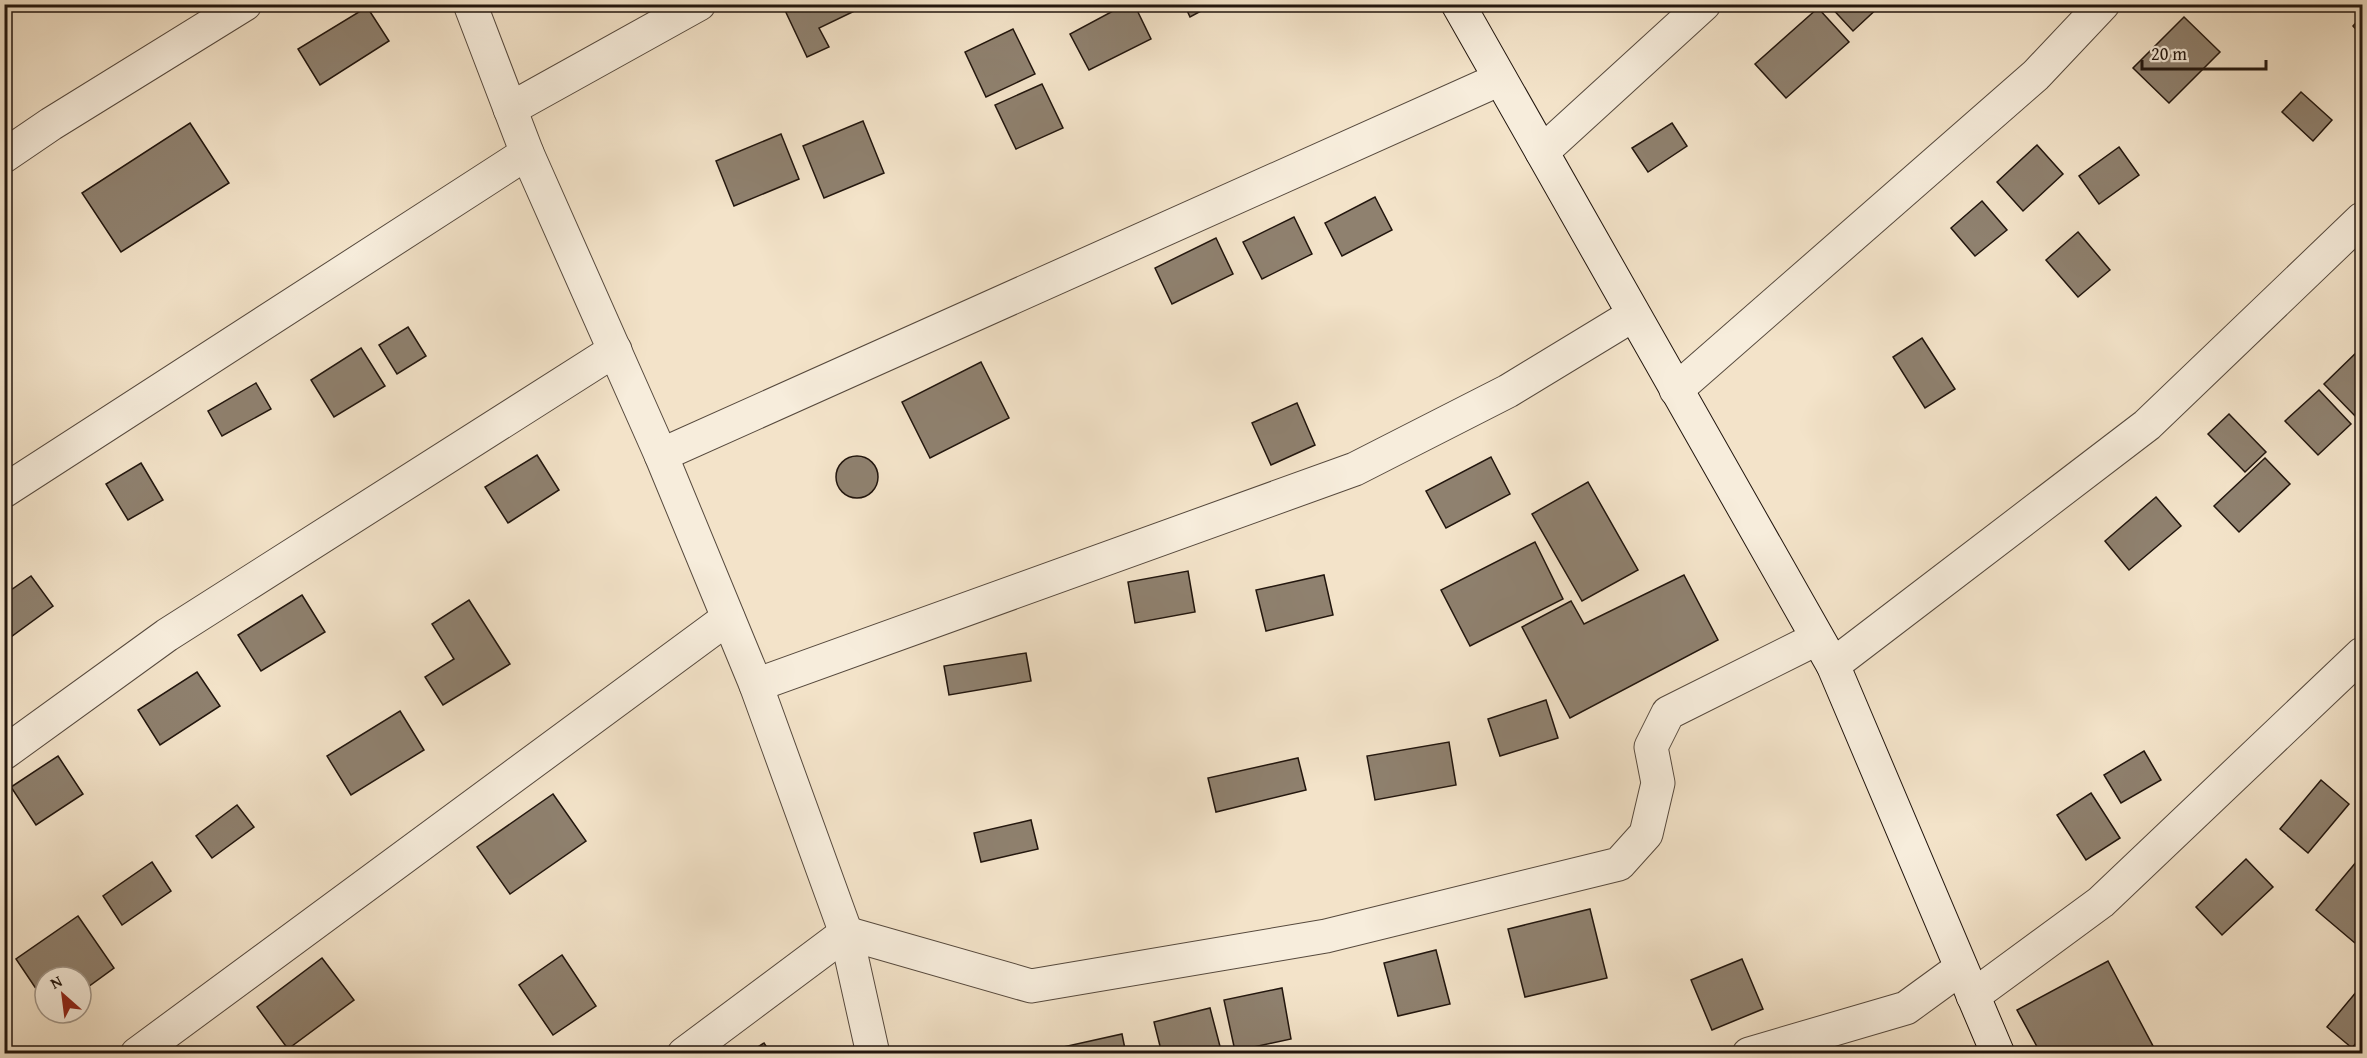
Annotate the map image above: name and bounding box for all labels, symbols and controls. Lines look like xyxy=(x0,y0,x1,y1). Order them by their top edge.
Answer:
scale bar xyxy=(2142,33,2266,71)
text: 20 m xyxy=(2151,40,2187,67)
north arrow xyxy=(33,965,93,1025)
text: N xyxy=(46,969,67,995)

